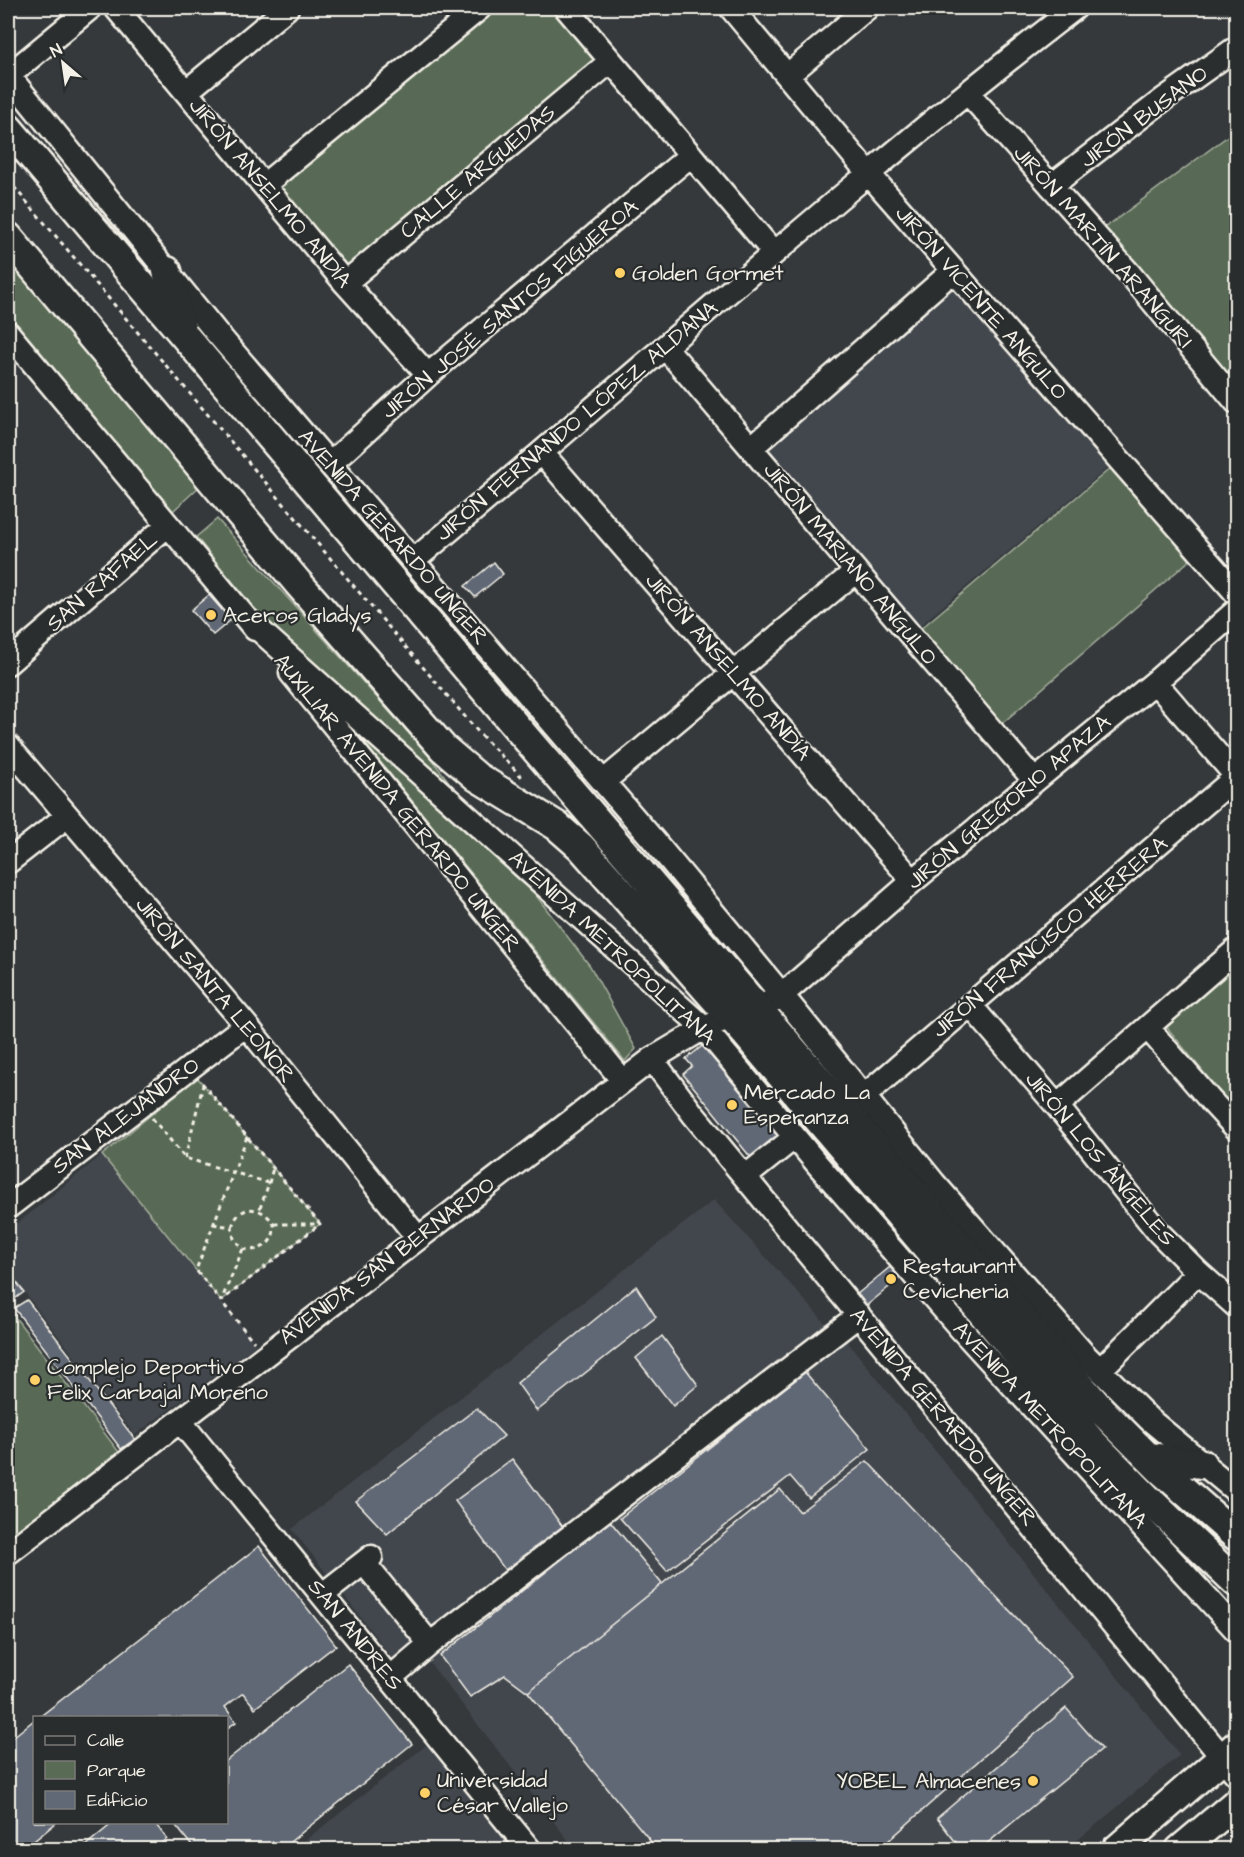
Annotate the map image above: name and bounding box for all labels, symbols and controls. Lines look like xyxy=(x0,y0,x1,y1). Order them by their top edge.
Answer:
north arrow xyxy=(33,33,93,93)
text: N xyxy=(46,39,66,63)
street label: JIRÓN BUSANO xyxy=(1074,59,1215,175)
street label: JIRÓN ANSELMO ANDÍA xyxy=(181,91,359,295)
street label: CALLE ARGUEDAS xyxy=(393,98,563,246)
street label: JIRÓN MARTÍN ARANGURI xyxy=(1006,139,1200,355)
street label: JIRÓN JOSÉ SANTOS FIGUEROA xyxy=(375,192,645,426)
street label: JIRÓN VICENTE ANGULO xyxy=(888,199,1074,407)
place label: Golden Gormet xyxy=(632,258,784,289)
marker: Golden Gormet xyxy=(613,266,627,280)
street label: JIRÓN FERNANDO LÓPEZ ALDANA xyxy=(429,293,725,549)
street label: AVENIDA GERARDO UNGER xyxy=(290,422,496,652)
street label: JIRÓN MARIANO ANGULO xyxy=(756,456,944,672)
street label: SAN RAFAEL xyxy=(40,525,164,639)
street label: JIRÓN ANSELMO ANDÍA xyxy=(638,566,818,768)
place label: Aceros Gladys xyxy=(223,600,372,632)
marker: Aceros Gladys xyxy=(204,608,218,622)
street label: AUXILIAR AVENIDA GERARDO UNGER xyxy=(266,647,528,959)
street label: JIRÓN GREGORIO APAZA xyxy=(900,707,1118,897)
street label: JIRÓN FRANCISCO HERRERA xyxy=(925,829,1175,1045)
street label: AVENIDA METROPOLITANA xyxy=(501,843,723,1053)
street label: JIRÓN SANTA LEONOR xyxy=(128,890,302,1090)
street label: SAN ALEJANDRO xyxy=(46,1050,206,1182)
street label: JIRÓN LOS ÁNGELES xyxy=(1018,1065,1182,1253)
place label: Mercado La Esperanza xyxy=(744,1077,870,1133)
marker: Mercado La Esperanza xyxy=(725,1098,739,1112)
street label: AVENIDA SAN BERNARDO xyxy=(273,1169,502,1353)
place label: Restaurant Cevicheria xyxy=(903,1251,1016,1307)
marker: Restaurant Cevicheria xyxy=(884,1272,898,1286)
street label: AVENIDA GERARDO UNGER xyxy=(842,1301,1044,1533)
street label: AVENIDA METROPOLITANA xyxy=(945,1314,1155,1536)
place label: Complejo Deportivo Felix Carbajal Moreno xyxy=(47,1352,269,1408)
marker: Complejo Deportivo Felix Carbajal Moreno xyxy=(28,1373,42,1387)
street label: SAN ANDRES xyxy=(300,1572,410,1698)
legend xyxy=(33,1716,228,1824)
text: Calle xyxy=(87,1728,125,1753)
text: Parque xyxy=(87,1758,146,1783)
place label: Universidad César Vallejo xyxy=(437,1765,568,1821)
place label: YOBEL Almacenes xyxy=(836,1766,1021,1797)
marker: YOBEL Almacenes xyxy=(1026,1774,1040,1788)
marker: Universidad César Vallejo xyxy=(418,1786,432,1800)
text: Edificio xyxy=(87,1788,147,1813)

